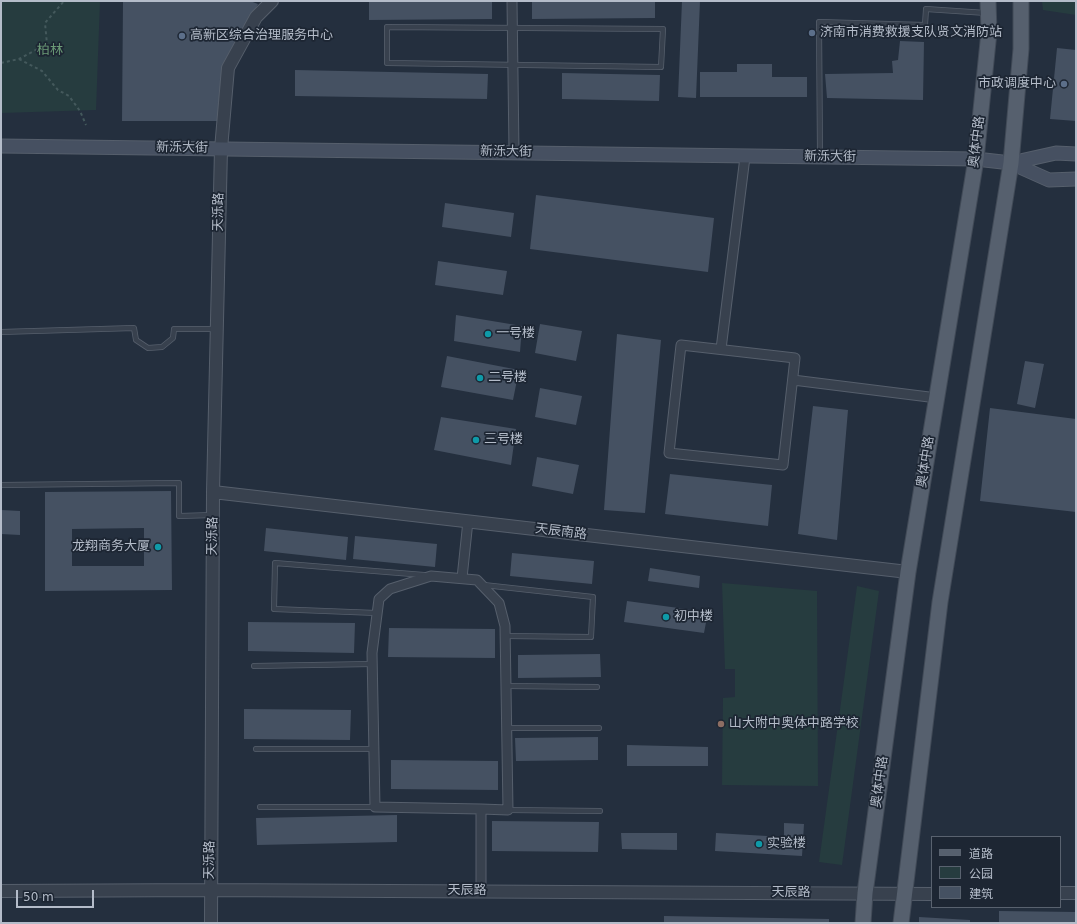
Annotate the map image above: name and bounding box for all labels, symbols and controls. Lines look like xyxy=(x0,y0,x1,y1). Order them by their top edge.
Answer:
place label: 济南市消费救援支队贤文消防站 xyxy=(820,25,1002,41)
place label: 高新区综合治理服务中心 xyxy=(190,28,333,44)
marker: 济南市消费救援支队贤文消防站 xyxy=(807,28,817,38)
marker: 高新区综合治理服务中心 xyxy=(177,31,187,41)
park label: 柏林 xyxy=(37,43,63,59)
place label: 市政调度中心 xyxy=(978,76,1056,92)
marker: 市政调度中心 xyxy=(1059,79,1069,89)
street label: 奥体中路 xyxy=(966,115,988,169)
street label: 新泺大街 xyxy=(156,140,208,156)
street label: 新泺大街 xyxy=(480,144,532,160)
street label: 新泺大街 xyxy=(804,149,856,165)
street label: 天泺路 xyxy=(211,192,227,232)
place label: 一号楼 xyxy=(496,326,535,342)
marker: 一号楼 xyxy=(483,329,493,339)
place label: 二号楼 xyxy=(488,370,527,386)
marker: 二号楼 xyxy=(475,373,485,383)
place label: 三号楼 xyxy=(484,432,523,448)
marker: 三号楼 xyxy=(471,435,481,445)
street label: 奥体中路 xyxy=(914,435,938,489)
street label: 天泺路 xyxy=(205,516,221,556)
street label: 天辰南路 xyxy=(534,521,588,543)
place label: 龙翔商务大厦 xyxy=(72,539,150,555)
marker: 龙翔商务大厦 xyxy=(153,542,163,552)
place label: 初中楼 xyxy=(674,609,713,625)
marker: 初中楼 xyxy=(661,612,671,622)
place label: 山大附中奥体中路学校 xyxy=(729,716,859,732)
marker: 山大附中奥体中路学校 xyxy=(716,719,726,729)
street label: 奥体中路 xyxy=(869,755,891,809)
place label: 实验楼 xyxy=(767,836,806,852)
legend xyxy=(931,836,1061,908)
marker: 实验楼 xyxy=(754,839,764,849)
street label: 天泺路 xyxy=(202,840,218,880)
text: 道路 xyxy=(969,847,993,861)
text: 公园 xyxy=(969,867,993,881)
scale bar xyxy=(18,882,96,908)
street label: 天辰路 xyxy=(448,883,486,899)
street label: 天辰路 xyxy=(772,885,810,901)
text: 建筑 xyxy=(969,887,993,901)
text: 50 m xyxy=(23,890,54,904)

